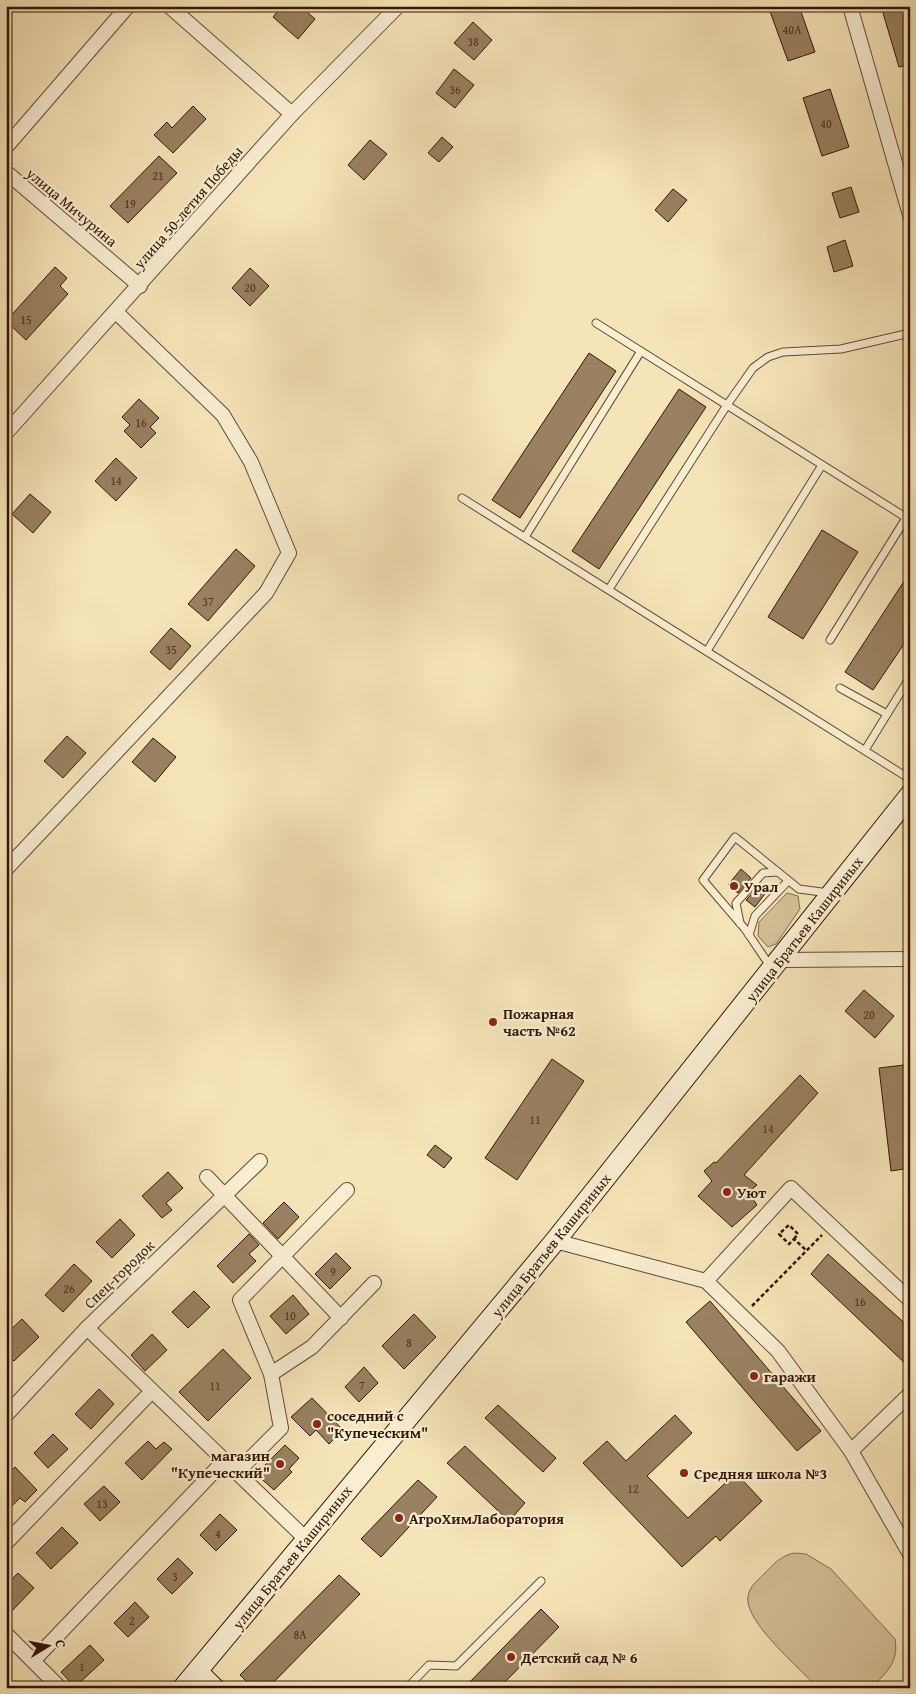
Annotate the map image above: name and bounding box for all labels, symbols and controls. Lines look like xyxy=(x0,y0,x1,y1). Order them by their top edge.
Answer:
house number: 40А xyxy=(783,21,802,38)
house number: 38 xyxy=(467,33,479,50)
house number: 36 xyxy=(449,81,461,98)
house number: 40 xyxy=(820,115,832,132)
street label: улица 50-летия Победы xyxy=(128,141,248,274)
street label: улица Мичурина xyxy=(21,162,123,252)
house number: 21 xyxy=(152,167,164,184)
house number: 19 xyxy=(124,195,136,212)
house number: 20 xyxy=(244,279,256,296)
house number: 15 xyxy=(20,311,32,328)
house number: 16 xyxy=(135,414,147,431)
house number: 14 xyxy=(110,472,122,489)
house number: 37 xyxy=(202,593,214,610)
house number: 35 xyxy=(165,641,177,658)
street label: улица Братьев Кашириных xyxy=(740,851,868,1007)
place label: Урал xyxy=(744,876,779,897)
marker: Урал xyxy=(728,880,740,892)
place label: Пожарная часть №62 xyxy=(503,1003,576,1041)
house number: 20 xyxy=(863,1006,875,1023)
marker: Пожарная часть №62 xyxy=(487,1016,499,1028)
house number: 11 xyxy=(529,1111,541,1128)
house number: 14 xyxy=(762,1120,774,1137)
street label: улица Братьев Кашириных xyxy=(486,1168,616,1322)
place label: Уют xyxy=(737,1182,767,1203)
marker: Уют xyxy=(721,1186,733,1198)
street label: Спец-городок xyxy=(79,1235,159,1313)
house number: 9 xyxy=(330,1263,336,1280)
house number: 26 xyxy=(63,1280,75,1297)
house number: 16 xyxy=(854,1293,866,1310)
house number: 10 xyxy=(284,1307,296,1324)
house number: 8 xyxy=(406,1334,412,1351)
place label: гаражи xyxy=(764,1366,817,1387)
marker: гаражи xyxy=(748,1370,760,1382)
house number: 11 xyxy=(209,1377,221,1394)
house number: 7 xyxy=(359,1377,365,1394)
place label: соседний с "Купеческим" xyxy=(327,1405,428,1443)
marker: соседний с "Купеческим" xyxy=(311,1418,323,1430)
place label: магазин "Купеческий" xyxy=(171,1445,270,1483)
marker: магазин "Купеческий" xyxy=(274,1458,286,1470)
place label: Средняя школа №3 xyxy=(694,1463,827,1484)
marker: Средняя школа №3 xyxy=(678,1467,690,1479)
street label: улица Братьев Кашириных xyxy=(227,1480,357,1634)
house number: 12 xyxy=(627,1480,639,1497)
house number: 13 xyxy=(96,1495,108,1512)
place label: АгроХимЛаборатория xyxy=(409,1508,564,1529)
marker: АгроХимЛаборатория xyxy=(393,1512,405,1524)
house number: 4 xyxy=(215,1525,221,1542)
house number: 3 xyxy=(172,1568,178,1585)
house number: 2 xyxy=(129,1612,135,1629)
north arrow xyxy=(22,1622,72,1672)
house number: 8А xyxy=(293,1626,307,1643)
text: С xyxy=(50,1638,71,1649)
place label: Детский сад № 6 xyxy=(520,1647,638,1668)
marker: Детский сад № 6 xyxy=(505,1651,517,1663)
house number: 1 xyxy=(79,1658,85,1675)

